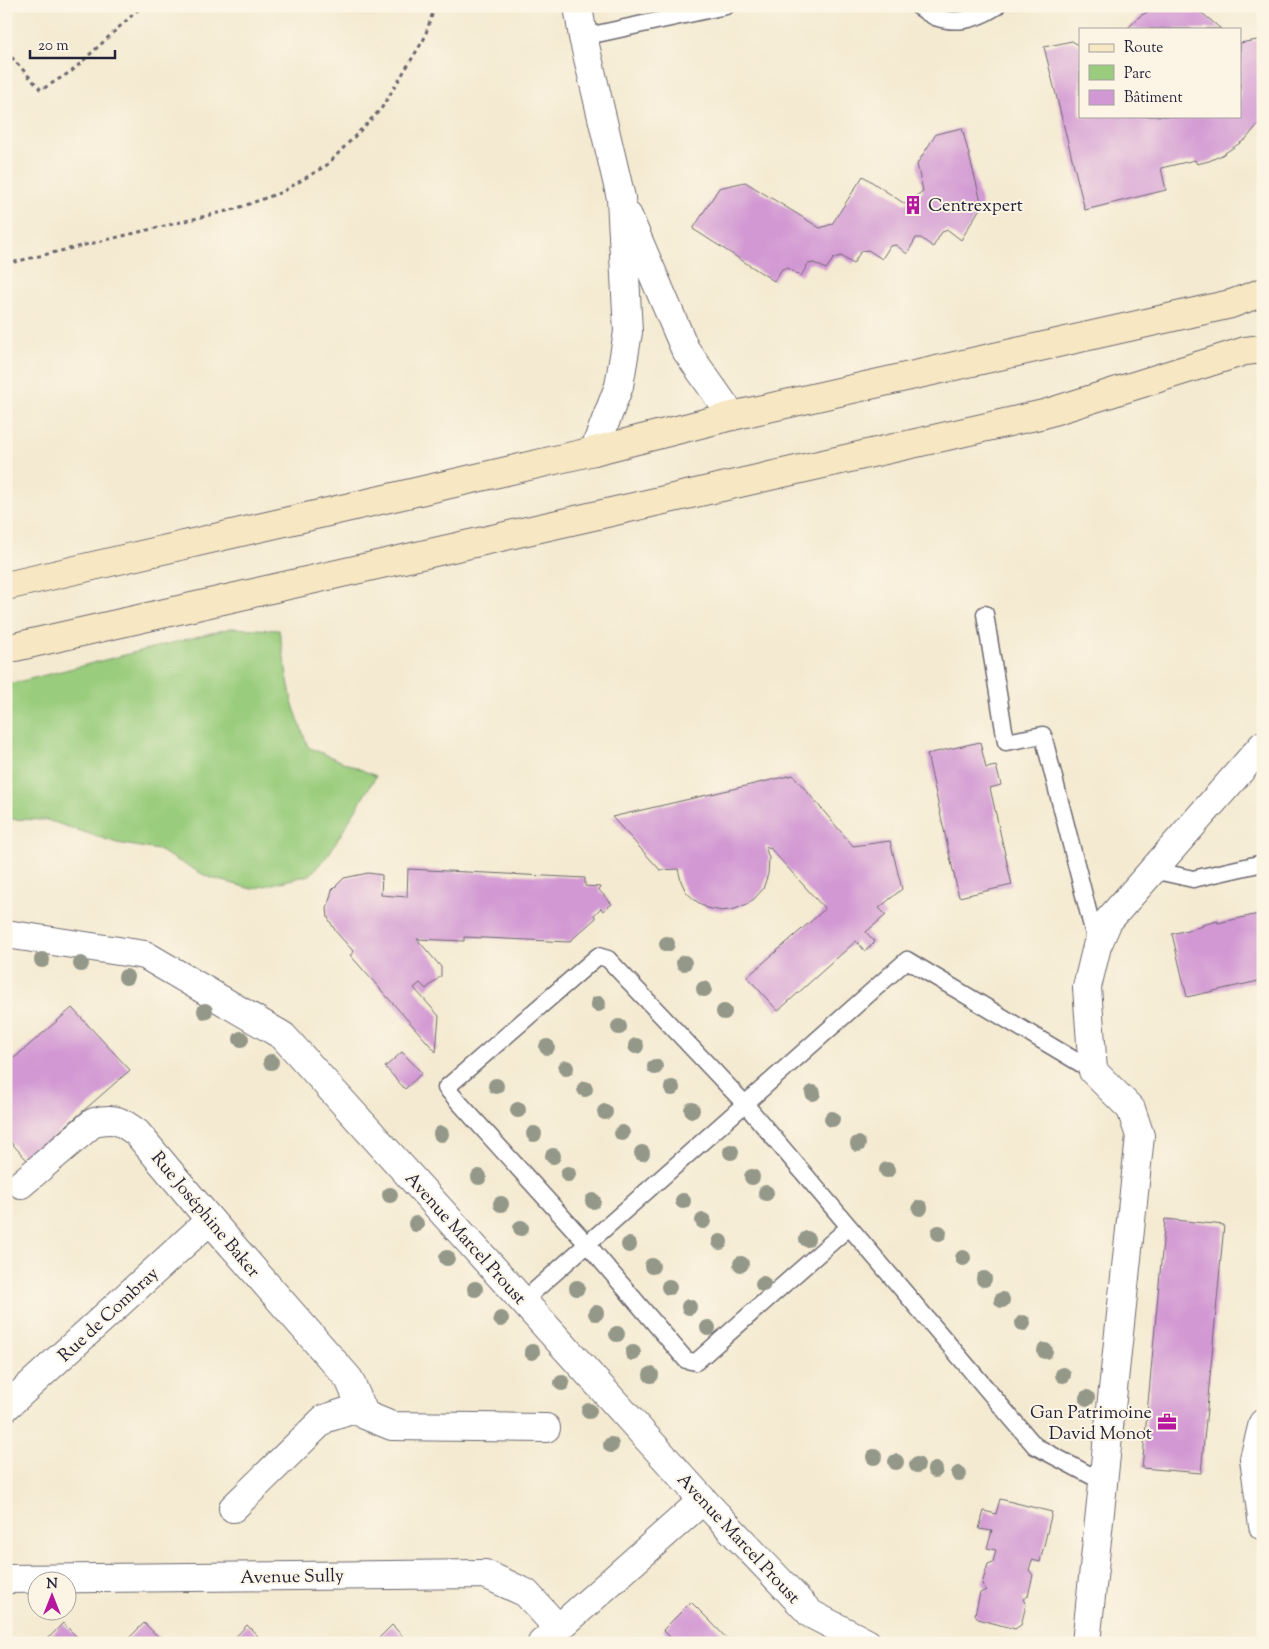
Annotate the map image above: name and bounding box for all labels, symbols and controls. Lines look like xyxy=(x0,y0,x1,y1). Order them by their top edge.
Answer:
scale bar xyxy=(30,28,115,60)
legend xyxy=(1079,28,1242,118)
text: 20 m xyxy=(38,36,69,57)
text: Route xyxy=(1124,38,1163,59)
text: Parc xyxy=(1124,64,1152,85)
text: Bâtiment xyxy=(1124,88,1183,109)
building icon: Centrexpert xyxy=(902,194,924,216)
place label: Centrexpert xyxy=(928,194,1023,220)
street label: Rue Joséphine Baker xyxy=(144,1146,265,1284)
street label: Avenue Marcel Proust xyxy=(398,1167,531,1311)
street label: Rue de Combray xyxy=(53,1262,166,1369)
place label: Gan Patrimoine David Monot xyxy=(1030,1401,1152,1448)
office icon: Gan Patrimoine David Monot xyxy=(1156,1411,1178,1433)
street label: Avenue Marcel Proust xyxy=(670,1468,805,1611)
street label: Avenue Sully xyxy=(240,1564,344,1592)
north arrow xyxy=(28,1572,78,1622)
text: N xyxy=(46,1575,58,1595)

